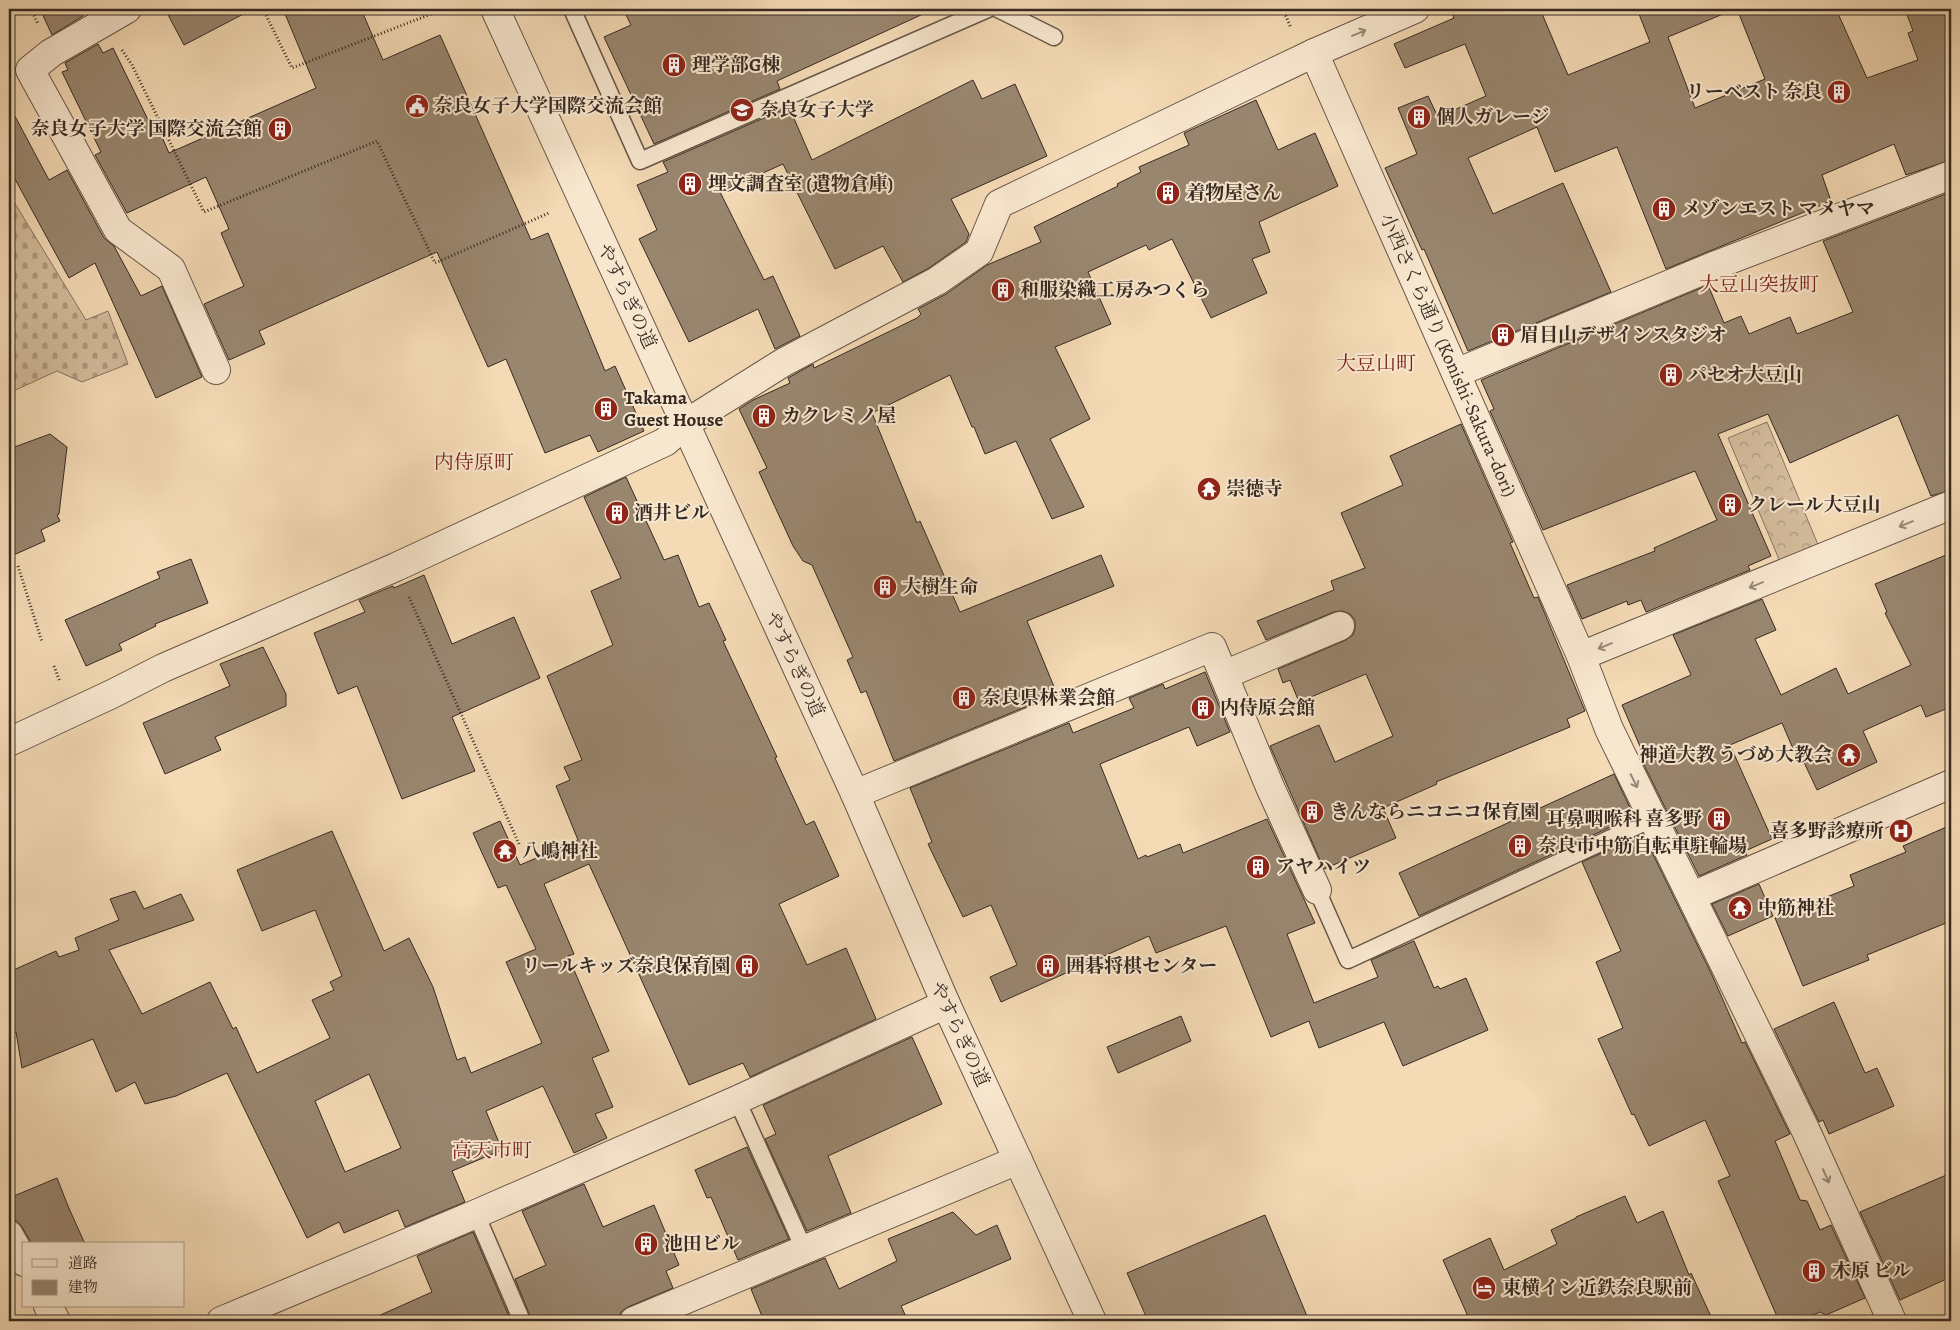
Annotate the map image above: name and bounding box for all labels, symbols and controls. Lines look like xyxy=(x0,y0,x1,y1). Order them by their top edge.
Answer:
one-way arrow xyxy=(1351,28,1366,38)
building icon: 理学部G棟 xyxy=(661,52,687,78)
place label: 理学部G棟 xyxy=(692,52,780,78)
place label: リーベスト 奈良 xyxy=(1686,79,1822,105)
building icon: リーベスト 奈良 xyxy=(1826,79,1852,105)
public building icon: 奈良女子大学国際交流会館 xyxy=(404,93,430,119)
place label: 奈良女子大学国際交流会館 xyxy=(434,93,662,119)
school or university icon: 奈良女子大学 xyxy=(729,97,755,123)
place label: 奈良女子大学 xyxy=(760,97,874,123)
building icon: 個人ガレージ xyxy=(1406,104,1432,130)
place label: 個人ガレージ xyxy=(1436,104,1550,130)
place label: 奈良女子大学 国際交流会館 xyxy=(31,116,262,142)
building icon: 奈良女子大学 国際交流会館 xyxy=(267,116,293,142)
building icon: 埋文調査室 (遺物倉庫) xyxy=(677,171,703,197)
place label: 埋文調査室 (遺物倉庫) xyxy=(708,171,893,197)
building icon: 着物屋さん xyxy=(1155,180,1181,206)
place label: 着物屋さん xyxy=(1186,180,1281,206)
building icon: メゾンエスト マメヤマ xyxy=(1651,196,1677,222)
place label: メゾンエスト マメヤマ xyxy=(1682,196,1875,222)
street label: 小西さくら通り (Konishi-Sakura-dori) xyxy=(1374,209,1522,501)
street label: やすらぎの道 xyxy=(591,239,663,353)
district label: 大豆山突抜町 xyxy=(1699,271,1819,298)
building icon: 和服染織工房みつくら xyxy=(990,277,1016,303)
place label: 和服染織工房みつくら xyxy=(1020,277,1210,303)
building icon: 眉目山デザインスタジオ xyxy=(1490,322,1516,348)
place label: 眉目山デザインスタジオ xyxy=(1520,322,1727,348)
district label: 大豆山町 xyxy=(1336,350,1416,377)
building icon: パセオ大豆山 xyxy=(1658,362,1684,388)
place label: パセオ大豆山 xyxy=(1688,362,1802,388)
place label: Takama Guest House xyxy=(624,385,723,433)
building icon: Takama Guest House xyxy=(593,396,619,422)
building icon: カクレミノ屋 xyxy=(751,403,777,429)
place label: カクレミノ屋 xyxy=(782,403,896,429)
district label: 内侍原町 xyxy=(434,449,514,476)
temple icon: 崇徳寺 xyxy=(1196,476,1222,502)
place label: 崇徳寺 xyxy=(1226,476,1283,502)
building icon: クレール大豆山 xyxy=(1717,492,1743,518)
place label: クレール大豆山 xyxy=(1748,492,1881,518)
building icon: 酒井ビル xyxy=(604,500,630,526)
place label: 酒井ビル xyxy=(634,500,710,526)
one-way arrow xyxy=(1899,519,1914,529)
building icon: 大樹生命 xyxy=(872,574,898,600)
place label: 大樹生命 xyxy=(902,574,979,600)
one-way arrow xyxy=(1748,581,1764,590)
street label: やすらぎの道 xyxy=(759,607,831,721)
one-way arrow xyxy=(1598,642,1613,651)
building icon: 奈良県林業会館 xyxy=(951,685,977,711)
place label: 奈良県林業会館 xyxy=(982,685,1115,711)
building icon: 内侍原会館 xyxy=(1190,695,1216,721)
place label: 内侍原会館 xyxy=(1220,695,1315,721)
place label: 神道大教 うづめ大教会 xyxy=(1639,742,1832,768)
temple icon: 神道大教 うづめ大教会 xyxy=(1836,742,1862,768)
one-way arrow xyxy=(1630,773,1639,788)
building icon: きんならニコニコ保育園 xyxy=(1299,799,1325,825)
place label: きんならニコニコ保育園 xyxy=(1330,799,1539,825)
place label: 耳鼻咽喉科 喜多野 xyxy=(1547,806,1702,832)
building icon: 耳鼻咽喉科 喜多野 xyxy=(1706,806,1732,832)
place label: 喜多野診療所 xyxy=(1770,818,1884,844)
hospital icon: 喜多野診療所 xyxy=(1888,818,1914,844)
building icon: 奈良市中筋自転車駐輪場 xyxy=(1507,833,1533,859)
place label: 奈良市中筋自転車駐輪場 xyxy=(1538,833,1747,859)
temple icon: 八嶋神社 xyxy=(492,838,518,864)
place label: 八嶋神社 xyxy=(522,838,598,864)
building icon: アヤハイツ xyxy=(1245,854,1271,880)
place label: アヤハイツ xyxy=(1276,854,1371,880)
temple icon: 中筋神社 xyxy=(1727,895,1753,921)
place label: 中筋神社 xyxy=(1758,895,1834,921)
place label: リールキッズ奈良保育園 xyxy=(522,953,730,979)
building icon: リールキッズ奈良保育園 xyxy=(734,953,760,979)
building icon: 囲碁将棋センター xyxy=(1035,953,1061,979)
place label: 囲碁将棋センター xyxy=(1066,953,1217,979)
street label: やすらぎの道 xyxy=(924,977,996,1091)
district label: 高天市町 xyxy=(452,1137,532,1164)
one-way arrow xyxy=(1821,1168,1831,1183)
building icon: 池田ビル xyxy=(633,1231,659,1257)
place label: 池田ビル xyxy=(664,1231,740,1257)
legend xyxy=(22,1242,185,1308)
text: 道路 xyxy=(68,1253,98,1273)
building icon: 木原 ビル xyxy=(1801,1258,1827,1284)
place label: 木原 ビル xyxy=(1832,1258,1911,1284)
hotel icon: 東横イン近鉄奈良駅前 xyxy=(1471,1275,1497,1301)
place label: 東横イン近鉄奈良駅前 xyxy=(1502,1275,1692,1301)
text: 建物 xyxy=(68,1277,98,1297)

